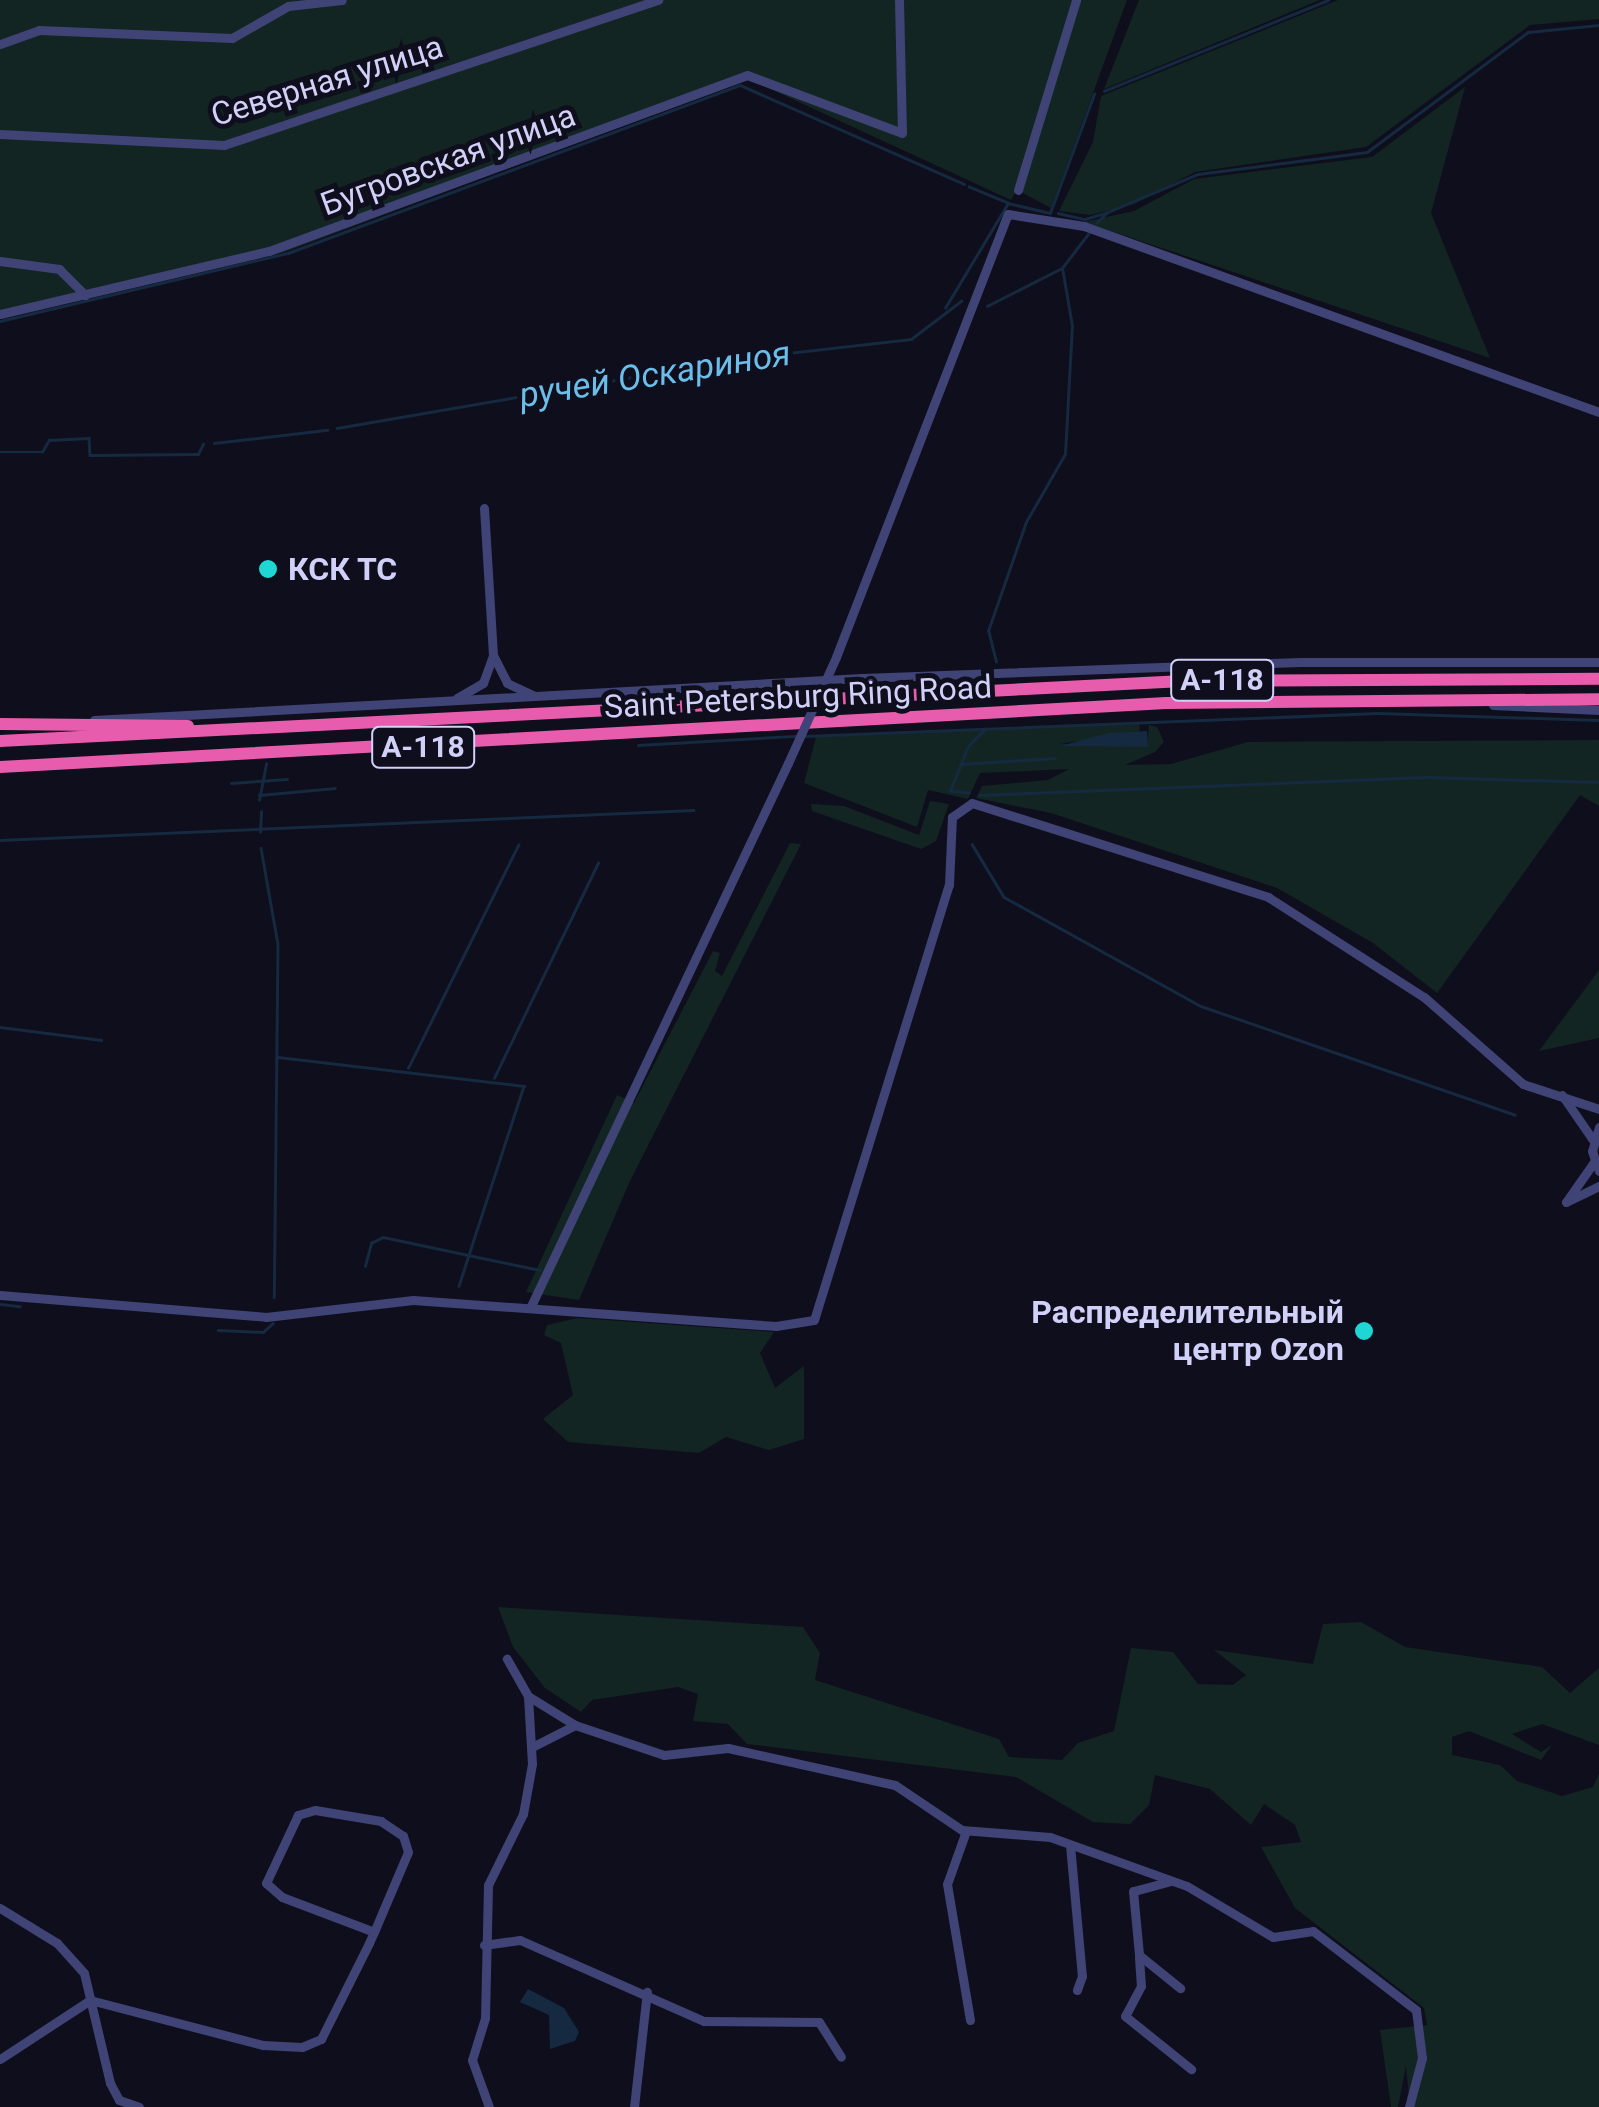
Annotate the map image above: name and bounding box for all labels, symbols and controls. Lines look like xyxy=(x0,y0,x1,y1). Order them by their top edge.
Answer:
street label: Северная улица xyxy=(207,28,447,134)
street label: Бугровская улица xyxy=(315,96,581,224)
water label: ручей Оскариноя xyxy=(516,333,794,417)
place label: КСК ТС xyxy=(288,550,398,588)
marker: КСК ТС xyxy=(257,558,279,580)
road number: А-118 xyxy=(1170,655,1274,705)
street label: Saint Petersburg Ring Road xyxy=(603,668,993,726)
road number: А-118 xyxy=(370,722,476,772)
place label: Распределительный центр Ozon xyxy=(1031,1294,1344,1369)
marker: Распределительный центр Ozon xyxy=(1353,1320,1375,1342)

